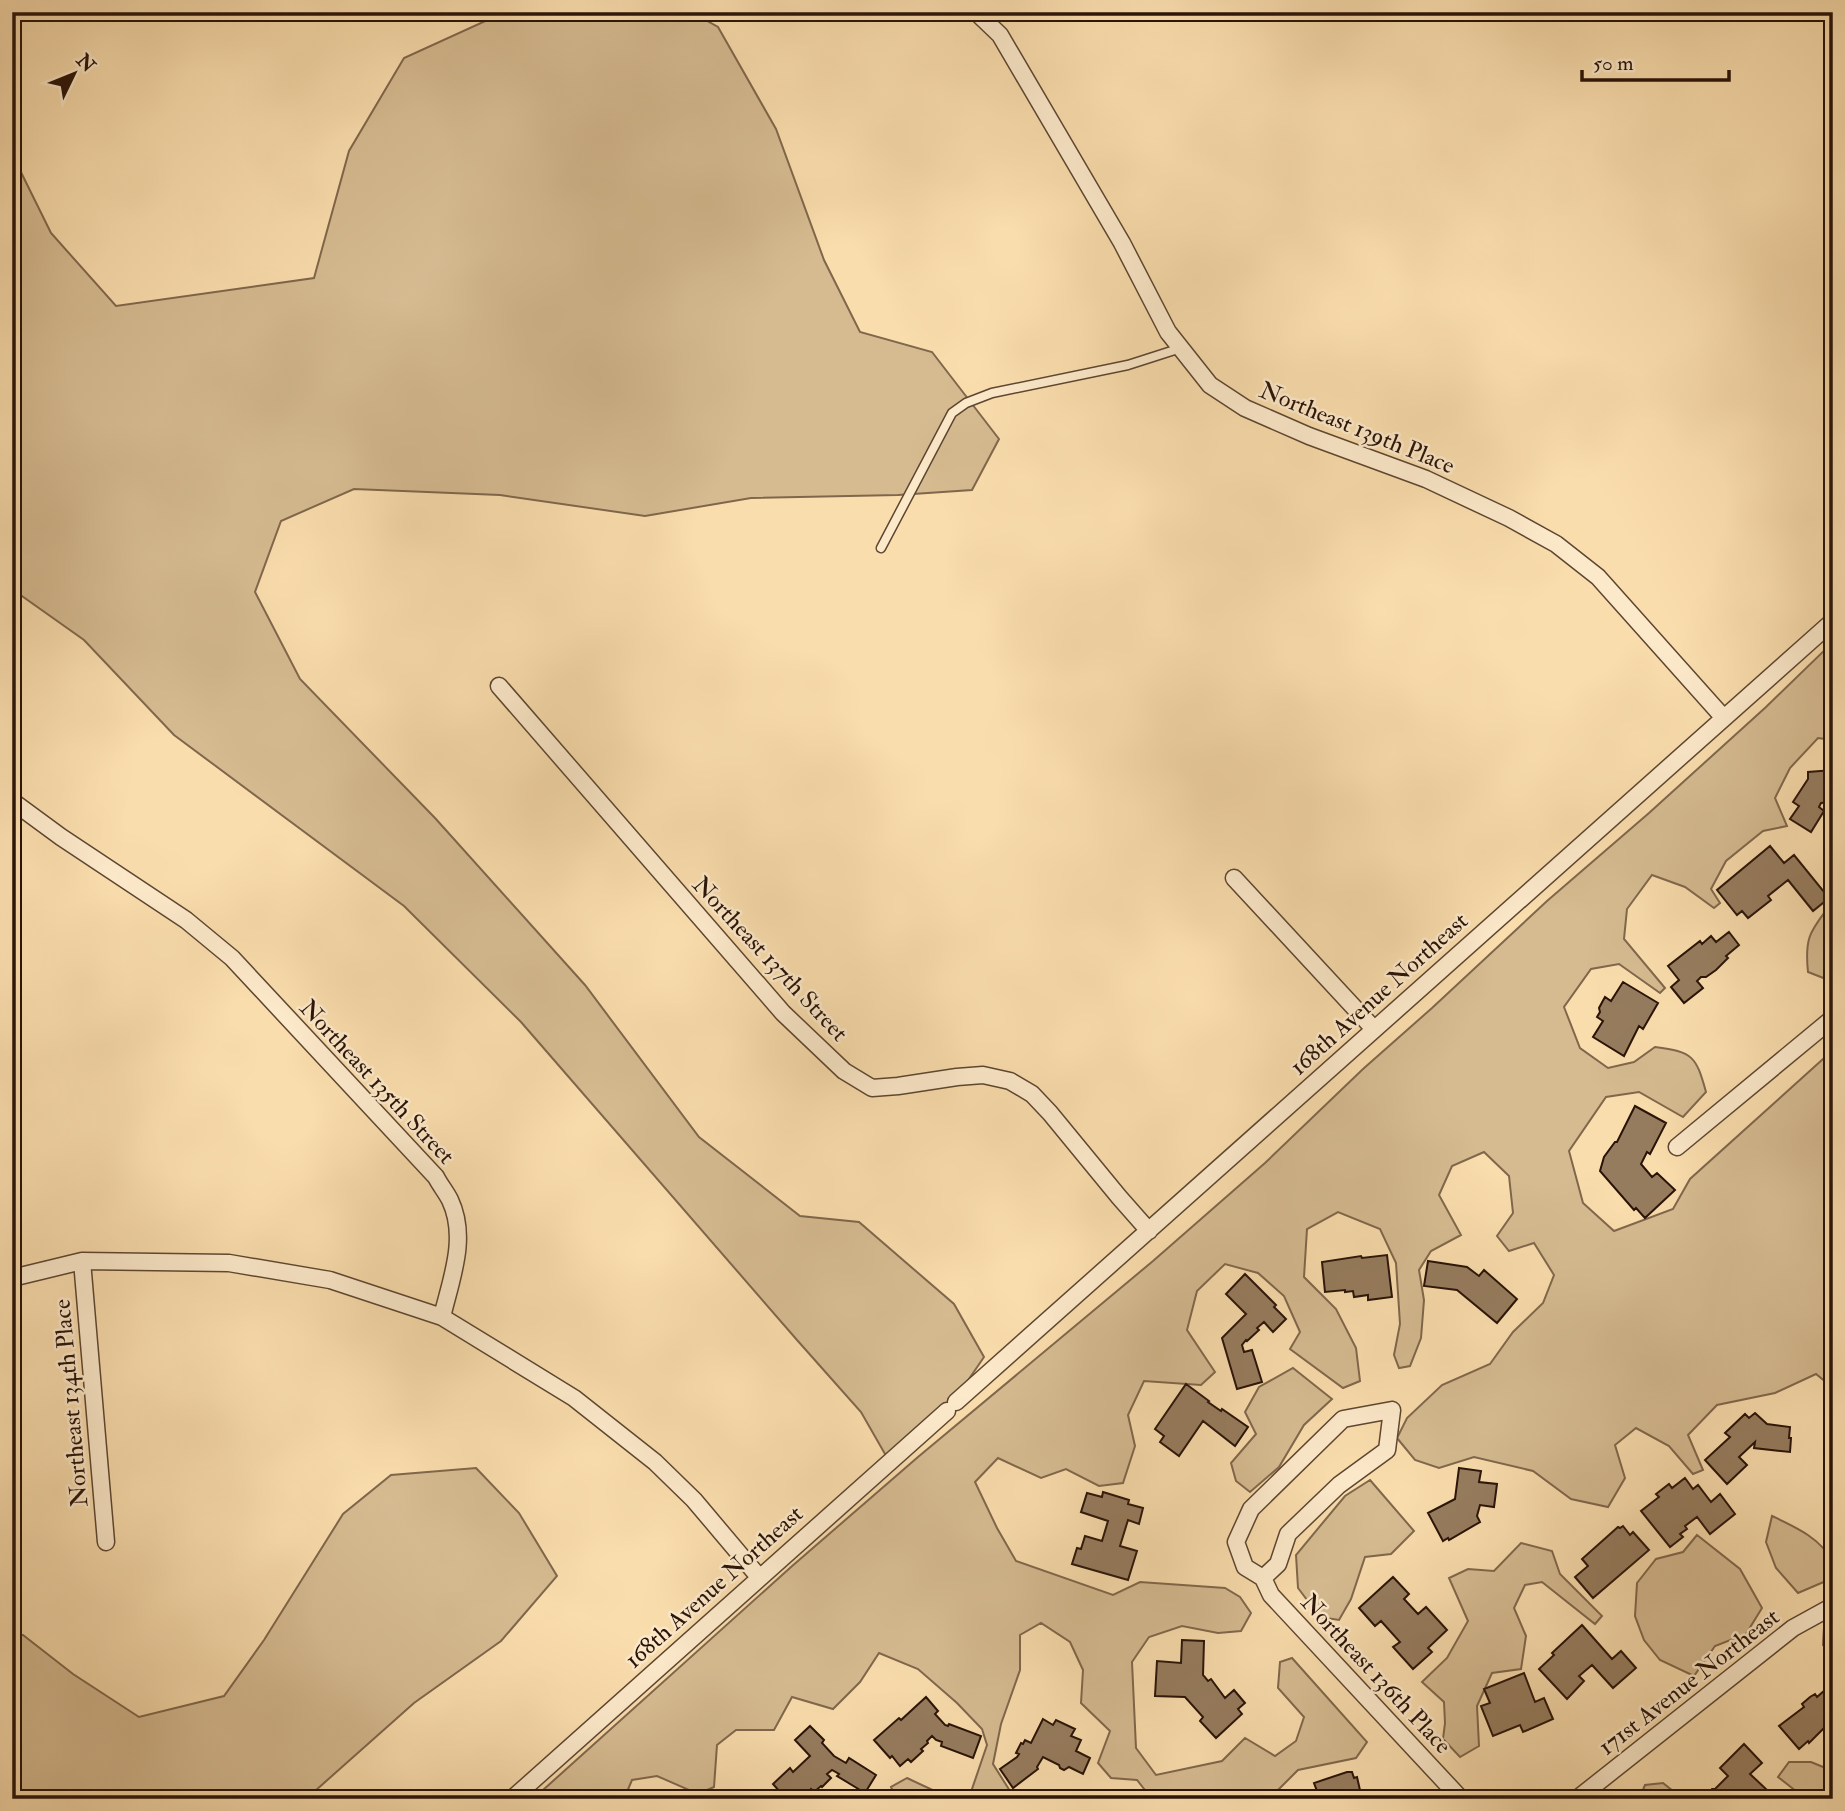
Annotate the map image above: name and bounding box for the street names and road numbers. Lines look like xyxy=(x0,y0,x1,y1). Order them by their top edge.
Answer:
street label: Northeast 139th Place xyxy=(1255,375,1459,481)
street label: Northeast 137th Street xyxy=(685,870,855,1048)
street label: 168th Avenue Northeast xyxy=(1283,906,1475,1082)
street label: Northeast 135th Street xyxy=(293,993,462,1171)
street label: Northeast 134th Place xyxy=(46,1298,96,1508)
street label: 168th Avenue Northeast xyxy=(618,1499,810,1675)
street label: Northeast 136th Place xyxy=(1294,1587,1458,1761)
street label: 171st Avenue Northeast xyxy=(1592,1601,1786,1762)

